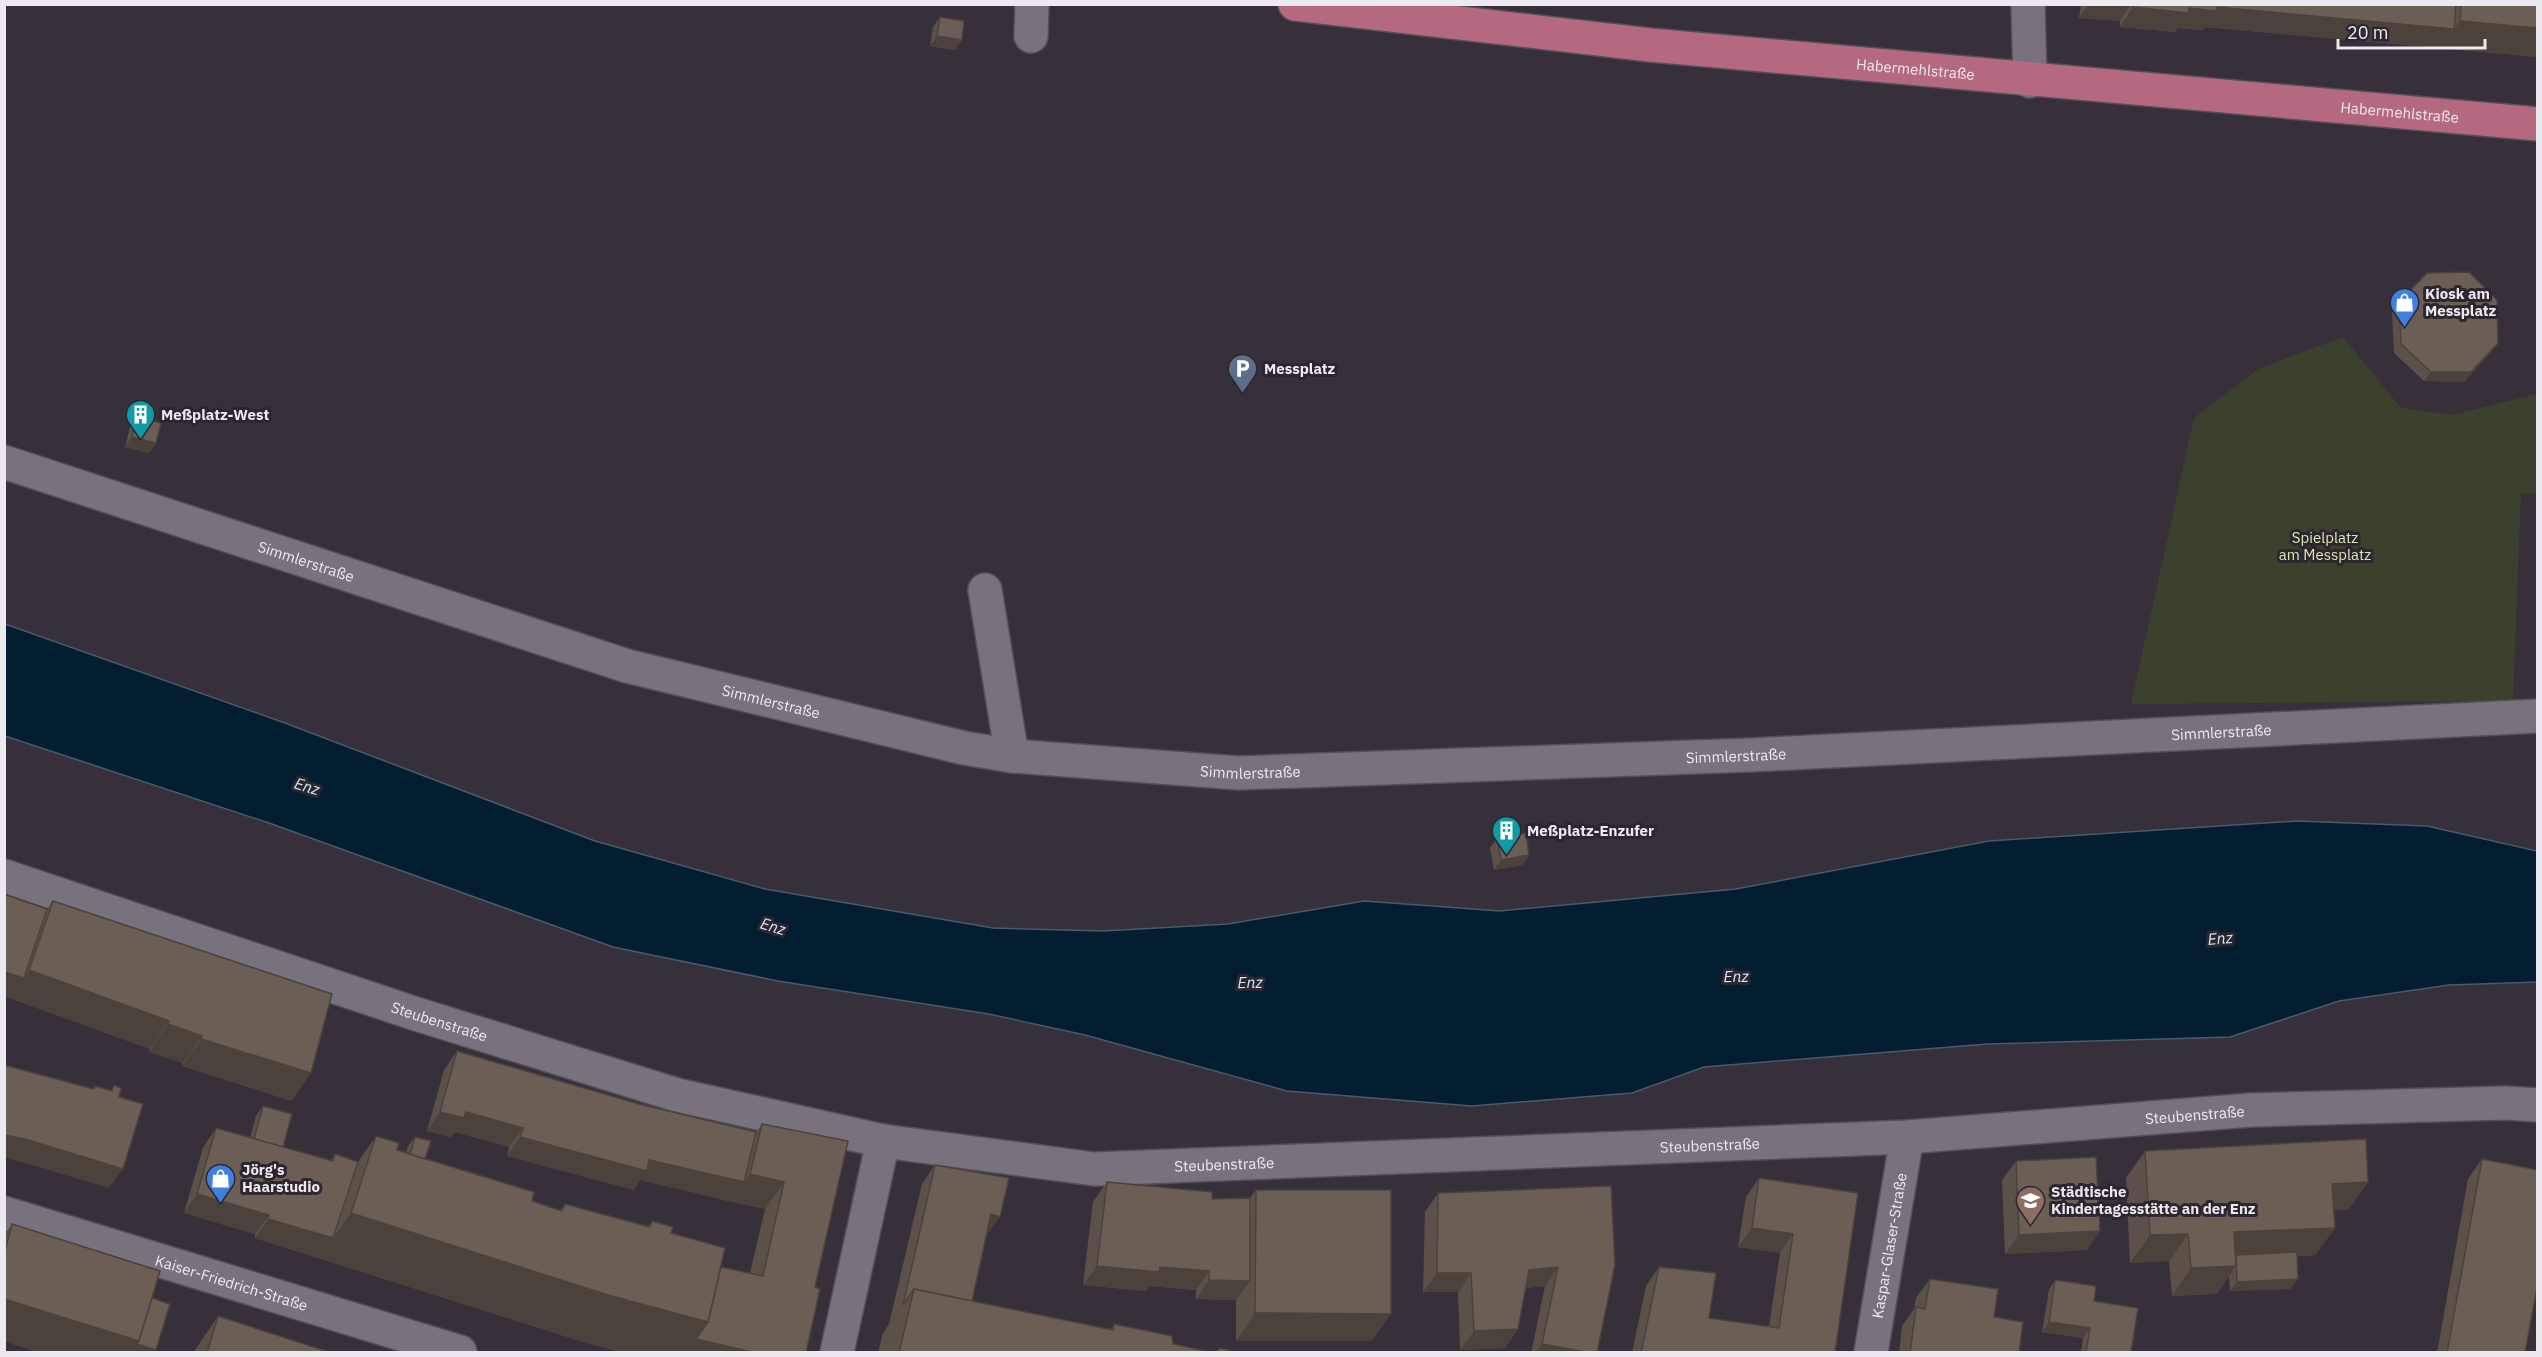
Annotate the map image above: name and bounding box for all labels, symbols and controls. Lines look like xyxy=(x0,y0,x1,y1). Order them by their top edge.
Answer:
scale bar xyxy=(2338,12,2485,50)
text: 20 m xyxy=(2347,21,2389,44)
street label: Habermehlstraße xyxy=(1856,54,1976,83)
street label: Habermehlstraße xyxy=(2340,97,2460,126)
place label: Kiosk am Messplatz xyxy=(2425,284,2497,320)
shop icon: Kiosk am Messplatz xyxy=(2388,286,2420,328)
parking icon: Messplatz xyxy=(1227,352,1259,394)
place label: Messplatz xyxy=(1264,359,1336,378)
building icon: Meßplatz-West xyxy=(124,398,156,440)
place label: Meßplatz-West xyxy=(161,405,269,424)
park label: Spielplatz am Messplatz xyxy=(2279,528,2371,564)
street label: Simmlerstraße xyxy=(256,536,357,586)
street label: Simmlerstraße xyxy=(720,680,822,722)
street label: Simmlerstraße xyxy=(2171,720,2272,744)
street label: Simmlerstraße xyxy=(1686,744,1787,767)
street label: Simmlerstraße xyxy=(1200,761,1301,783)
water label: Enz xyxy=(292,773,323,800)
building icon: Meßplatz-Enzufer xyxy=(1490,814,1522,856)
place label: Meßplatz-Enzufer xyxy=(1527,821,1654,840)
water label: Enz xyxy=(758,913,789,940)
water label: Enz xyxy=(2207,927,2234,949)
water label: Enz xyxy=(1723,966,1750,986)
water label: Enz xyxy=(1237,972,1264,992)
street label: Steubenstraße xyxy=(389,997,490,1045)
street label: Steubenstraße xyxy=(2144,1101,2245,1128)
street label: Steubenstraße xyxy=(1659,1133,1760,1156)
street label: Steubenstraße xyxy=(1174,1152,1275,1175)
place label: Jörg's Haarstudio xyxy=(242,1160,320,1196)
shop icon: Jörg's Haarstudio xyxy=(205,1162,237,1204)
street label: Kaspar-Glaser-Straße xyxy=(1867,1171,1910,1320)
place label: Städtische Kindertagesstätte an der Enz xyxy=(2051,1182,2256,1218)
school or university icon: Städtische Kindertagesstätte an der Enz xyxy=(2014,1184,2046,1226)
street label: Kaiser-Friedrich-Straße xyxy=(153,1250,310,1315)

